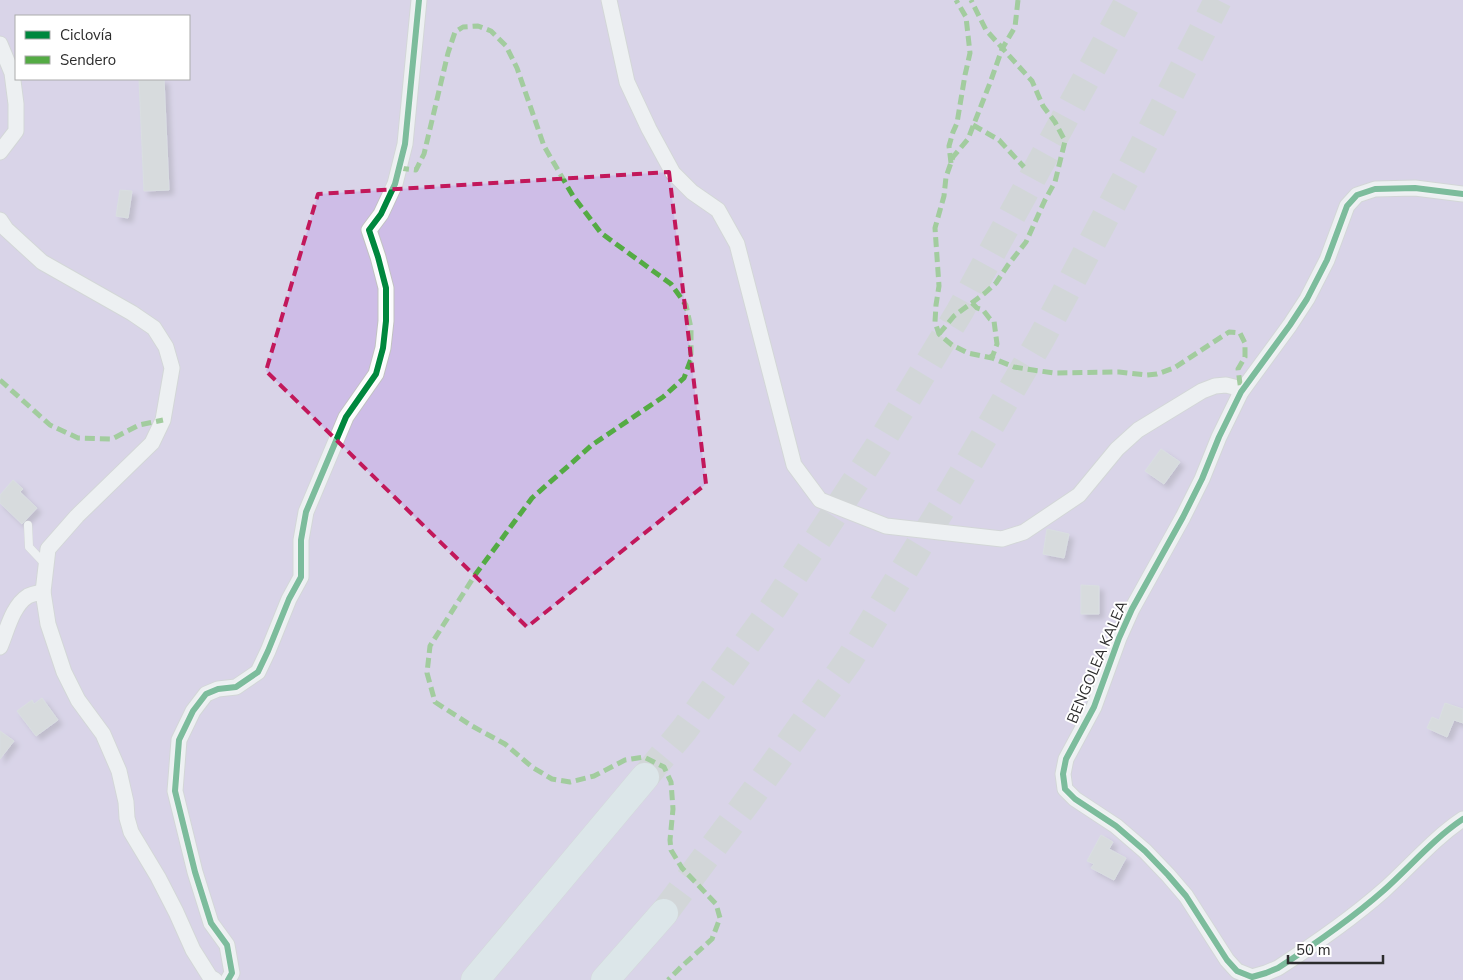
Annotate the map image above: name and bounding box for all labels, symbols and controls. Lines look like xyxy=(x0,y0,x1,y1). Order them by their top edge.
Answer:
legend xyxy=(15,15,190,80)
text: Ciclovía xyxy=(60,25,112,45)
text: Sendero xyxy=(60,50,116,70)
street label: BENGOLEA KALEA xyxy=(1062,598,1132,726)
scale bar xyxy=(1288,932,1383,964)
text: 50 m xyxy=(1296,940,1331,960)

